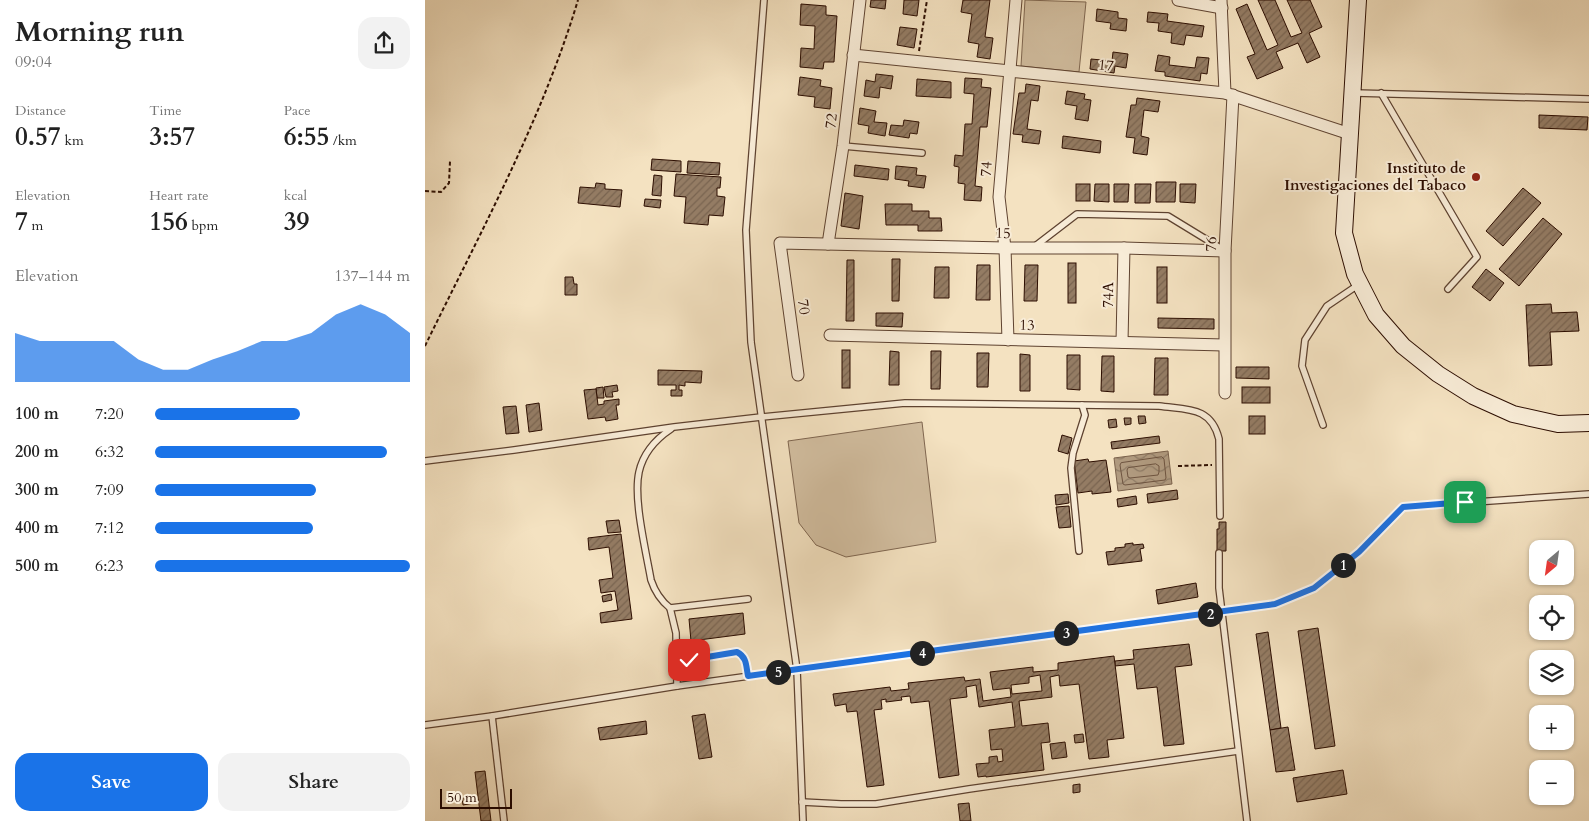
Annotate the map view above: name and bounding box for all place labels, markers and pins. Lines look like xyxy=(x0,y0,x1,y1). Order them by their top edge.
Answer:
place label: Instituto de Investigaciones del Tabaco xyxy=(1284,158,1466,195)
marker: Instituto de Investigaciones del Tabaco xyxy=(1470,171,1482,183)
pin xyxy=(1444,481,1486,523)
pin: 1 xyxy=(1331,552,1355,578)
pin: 2 xyxy=(1197,602,1223,626)
pin: 3 xyxy=(1053,620,1079,646)
pin xyxy=(668,639,710,681)
pin: 4 xyxy=(909,640,935,666)
pin: 5 xyxy=(765,660,791,684)

